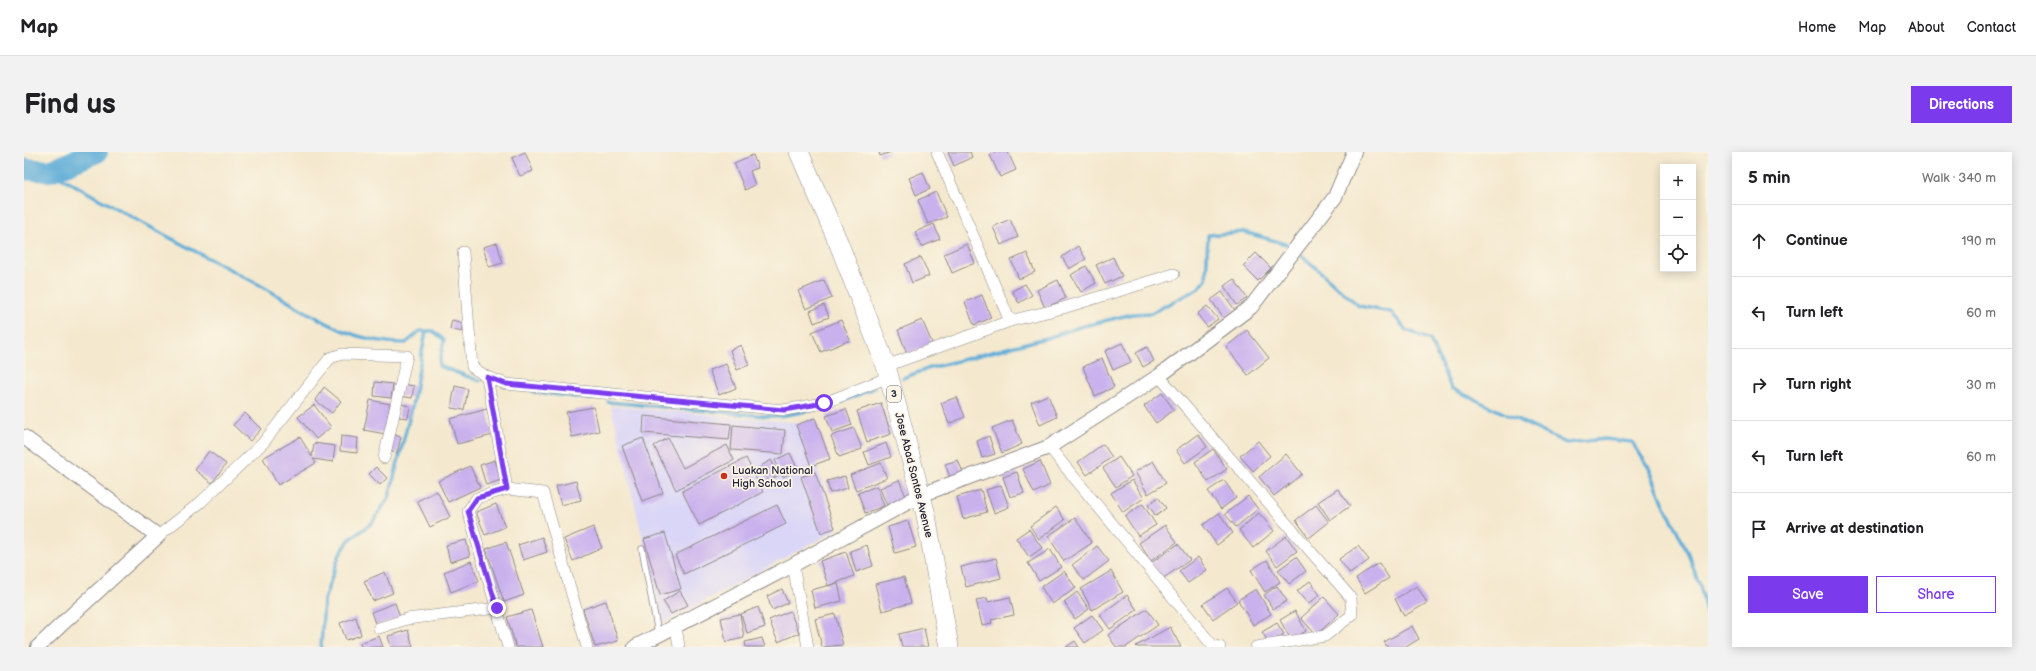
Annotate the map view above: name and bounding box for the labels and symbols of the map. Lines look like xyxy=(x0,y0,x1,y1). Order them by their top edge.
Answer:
road number: 3 xyxy=(887,386,901,402)
route start xyxy=(815,394,833,412)
street label: Jose Abad Santos Avenue xyxy=(892,411,936,539)
place label: Luakan National High School xyxy=(732,464,813,490)
marker: Luakan National High School xyxy=(719,471,729,481)
route end xyxy=(488,599,506,617)

